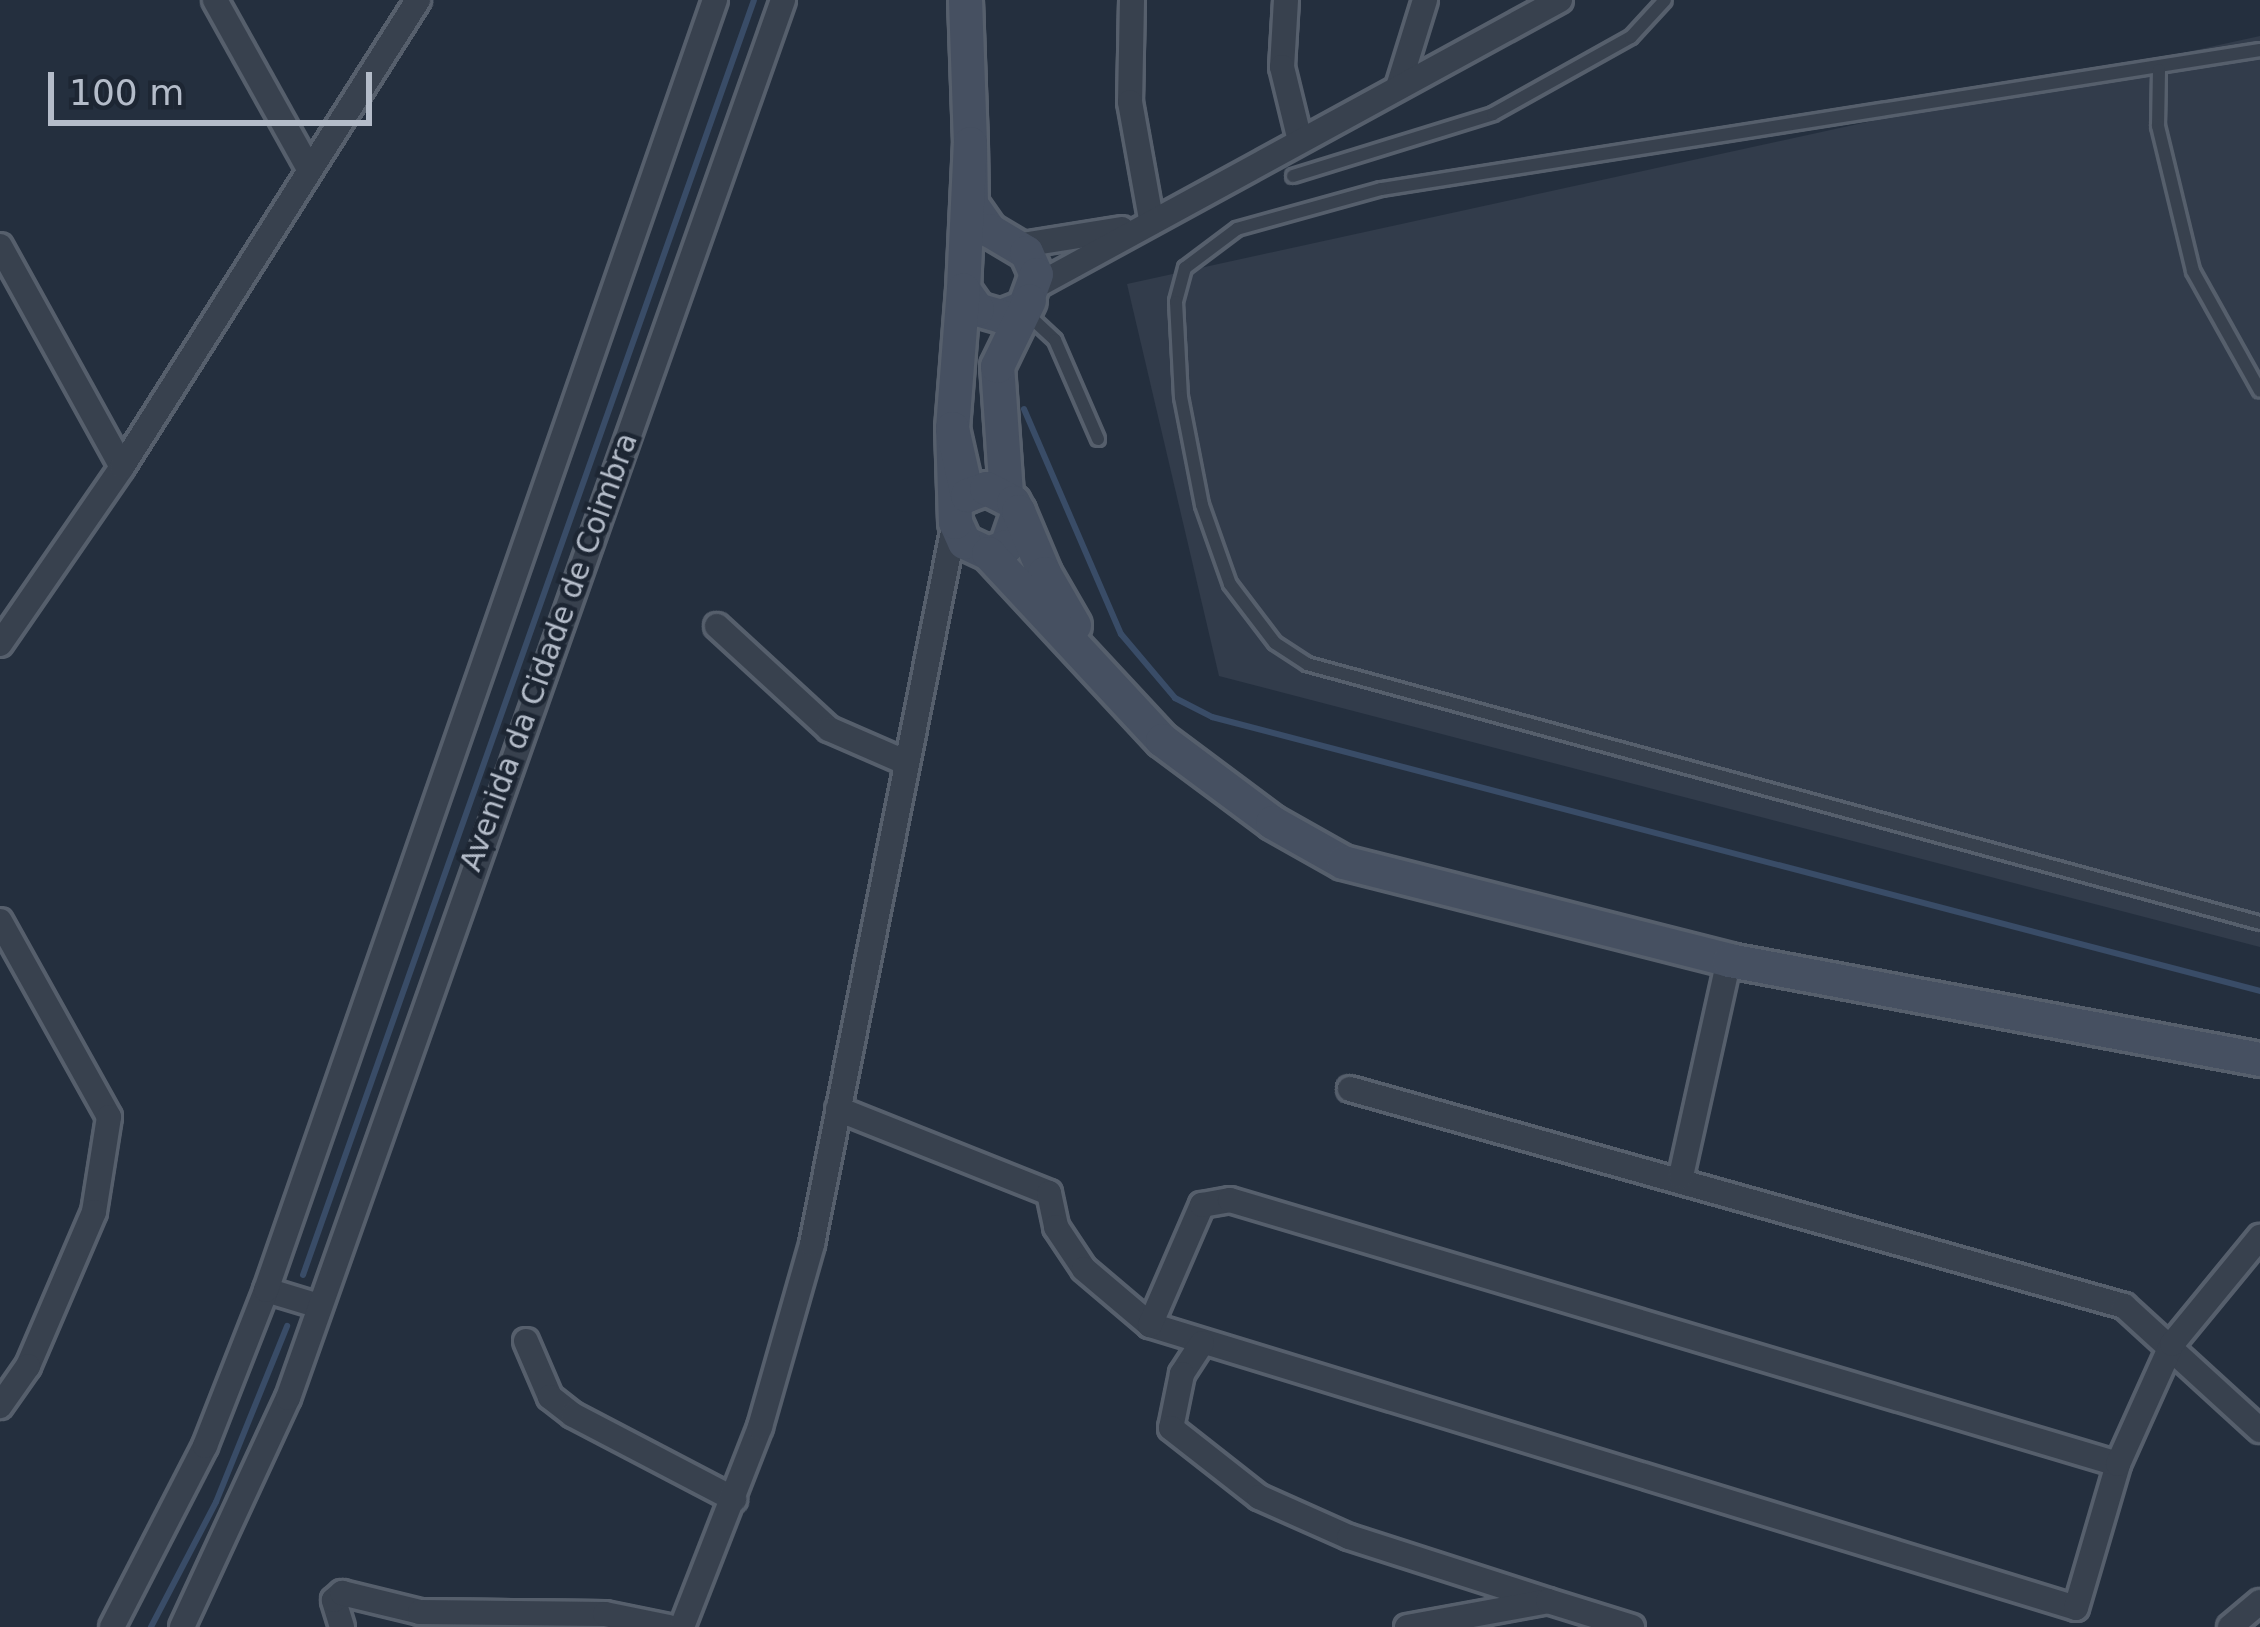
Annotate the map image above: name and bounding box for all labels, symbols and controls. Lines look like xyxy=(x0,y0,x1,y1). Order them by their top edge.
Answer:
scale bar xyxy=(54,48,378,122)
text: 100 m xyxy=(69,72,184,113)
street label: Avenida da Cidade de Coimbra xyxy=(453,428,645,876)

